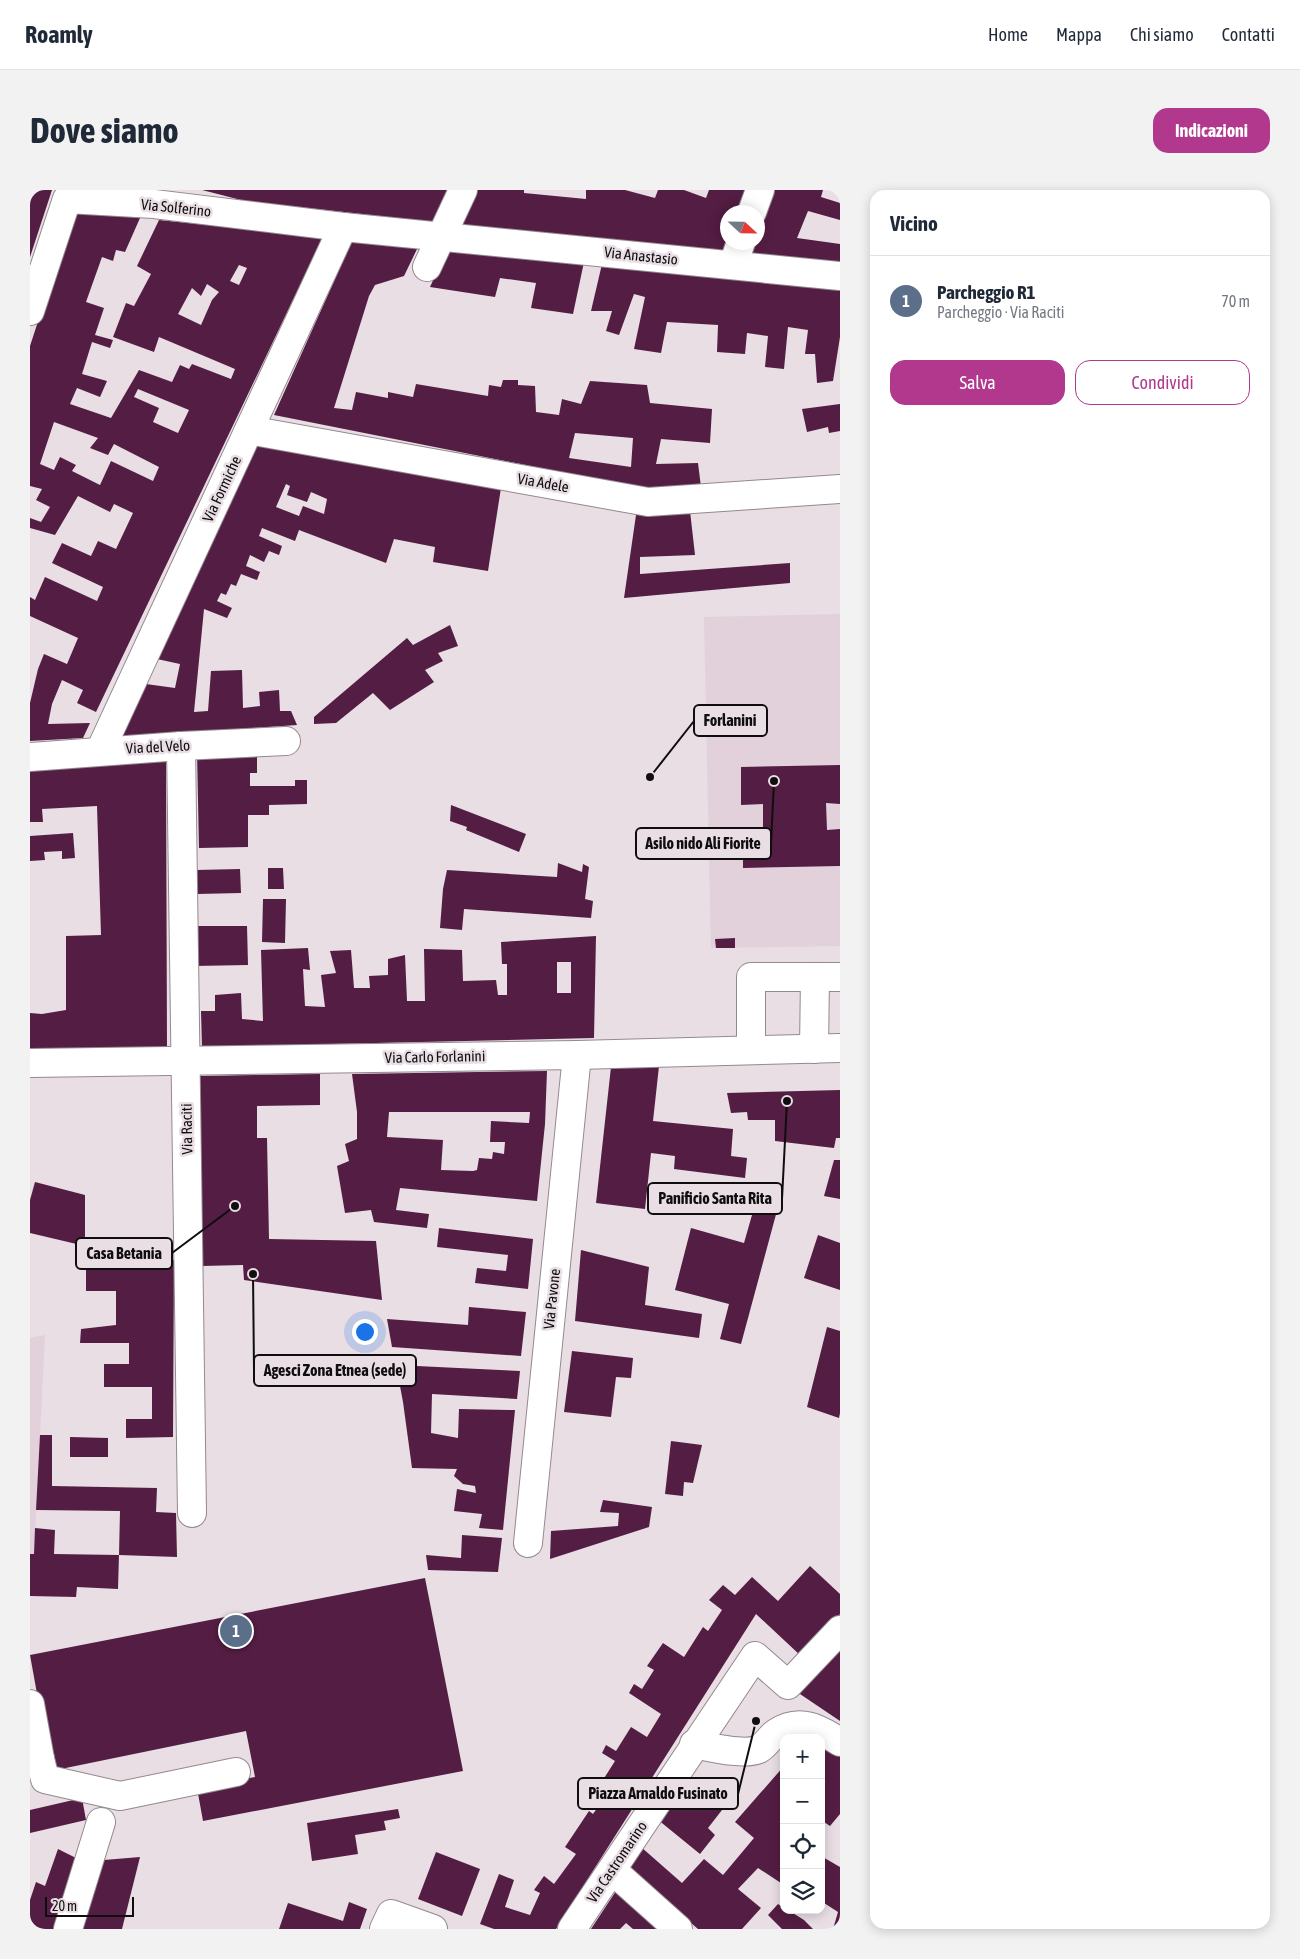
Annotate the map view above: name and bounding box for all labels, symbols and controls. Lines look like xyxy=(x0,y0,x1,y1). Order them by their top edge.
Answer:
text: Roamly xyxy=(25,21,93,48)
text: Home xyxy=(988,24,1028,45)
text: Mappa xyxy=(1056,24,1102,45)
text: Chi siamo xyxy=(1130,24,1194,45)
text: Contatti xyxy=(1222,24,1275,45)
button: Indicazioni xyxy=(1153,108,1270,153)
text: Dove siamo xyxy=(30,110,179,150)
street label: Via Solferino xyxy=(140,195,212,220)
north arrow xyxy=(720,205,765,250)
text: Vicino xyxy=(890,211,938,235)
street label: Via Anastasio xyxy=(603,243,679,268)
text: Parcheggio R1 xyxy=(937,281,1036,303)
text: 1 xyxy=(902,292,910,310)
text: 70 m xyxy=(1221,292,1250,310)
text: Parcheggio · Via Raciti xyxy=(937,303,1065,321)
button: Salva xyxy=(890,360,1065,405)
button: Condividi xyxy=(1075,360,1250,405)
street label: Via Formiche xyxy=(199,453,244,525)
street label: Via Adele xyxy=(516,470,570,495)
callout: Forlanini xyxy=(694,705,767,736)
text: Forlanini xyxy=(704,711,757,729)
street label: Via del Velo xyxy=(125,736,191,757)
callout: Asilo nido Ali Fiorite xyxy=(636,828,771,859)
text: Asilo nido Ali Fiorite xyxy=(644,834,761,852)
street label: Via Carlo Forlanini xyxy=(385,1047,485,1066)
street label: Via Raciti xyxy=(178,1103,195,1155)
callout: Panificio Santa Rita xyxy=(648,1183,782,1214)
text: Panificio Santa Rita xyxy=(658,1189,772,1207)
callout: Casa Betania xyxy=(76,1238,172,1269)
text: Casa Betania xyxy=(86,1244,162,1262)
street label: Via Pavone xyxy=(540,1268,563,1330)
your location xyxy=(352,1319,378,1345)
callout: Agesci Zona Etnea (sede) xyxy=(254,1355,416,1386)
text: Agesci Zona Etnea (sede) xyxy=(263,1361,406,1379)
pin: 1 xyxy=(220,1612,252,1650)
map controls xyxy=(780,1734,825,1914)
button: + xyxy=(780,1734,825,1779)
callout: Piazza Arnaldo Fusinato xyxy=(578,1778,738,1809)
button: − xyxy=(780,1779,825,1824)
text: Piazza Arnaldo Fusinato xyxy=(588,1784,728,1802)
street label: Via Castromarino xyxy=(583,1818,650,1906)
button: locate xyxy=(780,1824,825,1869)
button: layers xyxy=(780,1869,825,1914)
scale bar xyxy=(45,1894,134,1917)
text: 20 m xyxy=(52,1898,77,1914)

